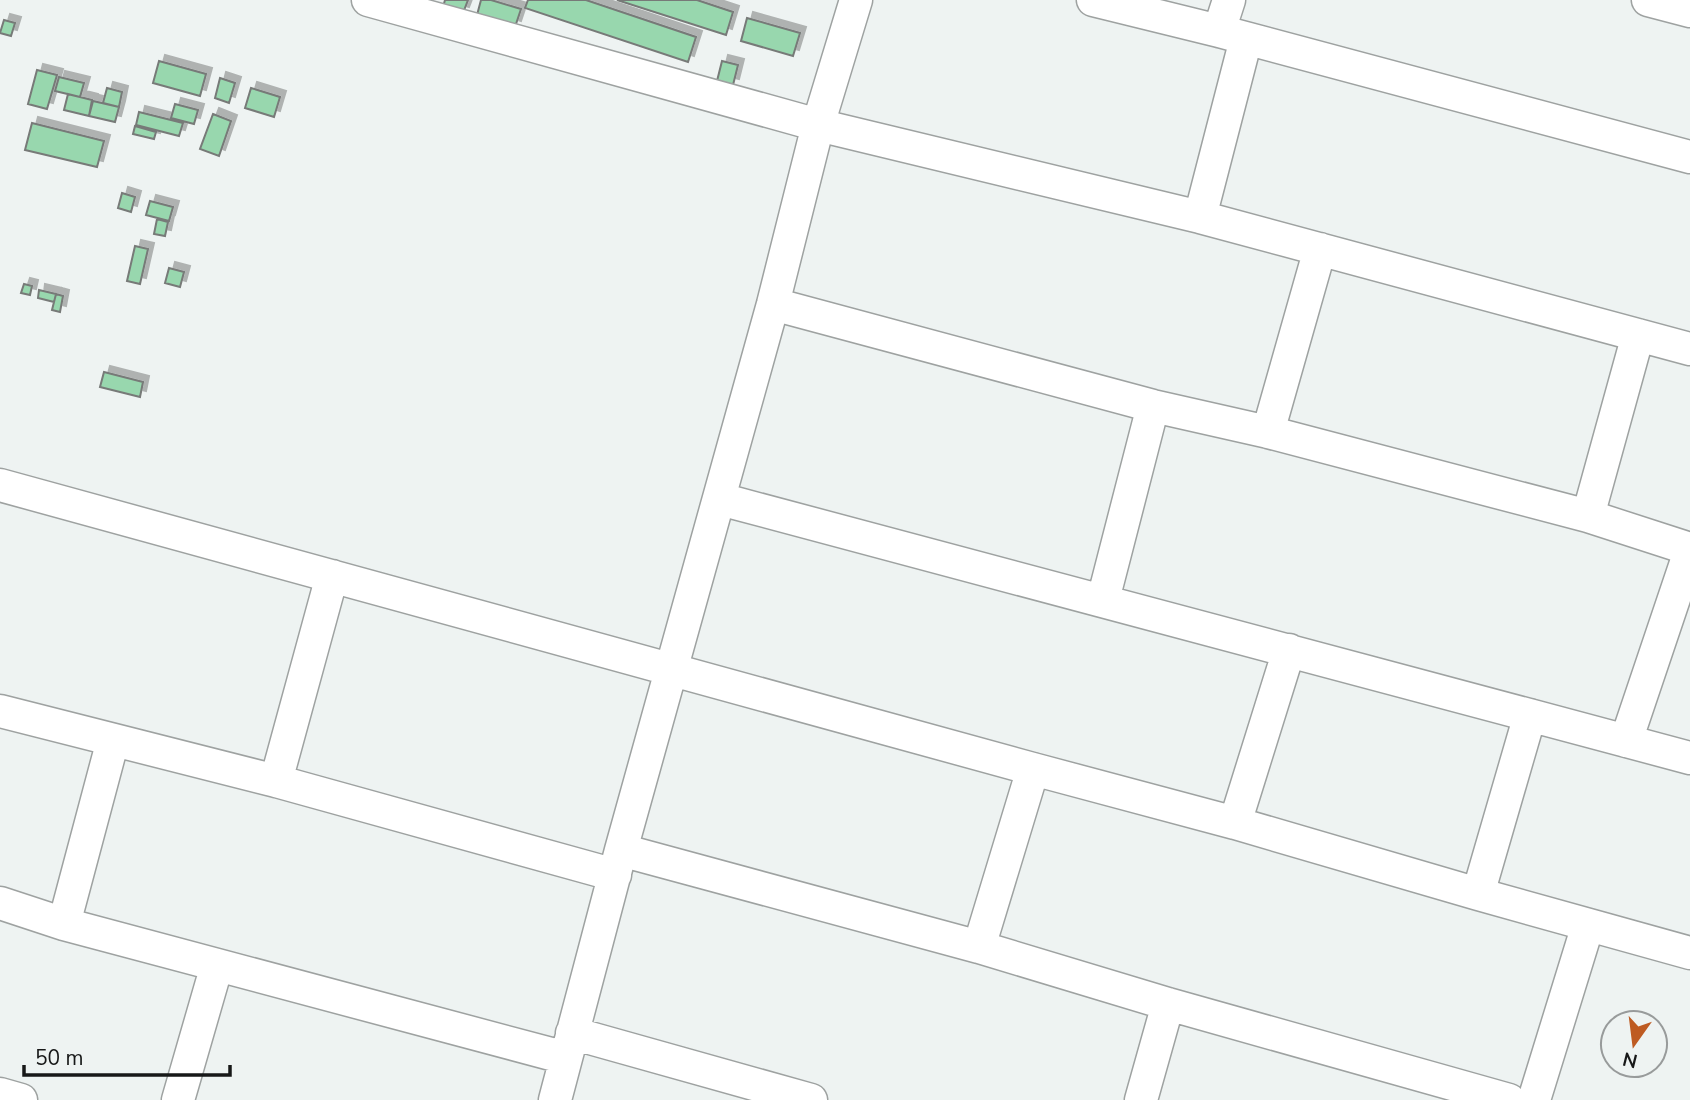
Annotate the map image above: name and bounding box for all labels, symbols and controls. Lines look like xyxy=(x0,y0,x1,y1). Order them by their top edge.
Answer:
north arrow xyxy=(1599,1009,1669,1079)
scale bar xyxy=(24,1034,231,1078)
text: 50 m xyxy=(35,1044,84,1072)
text: N xyxy=(1620,1045,1640,1074)

